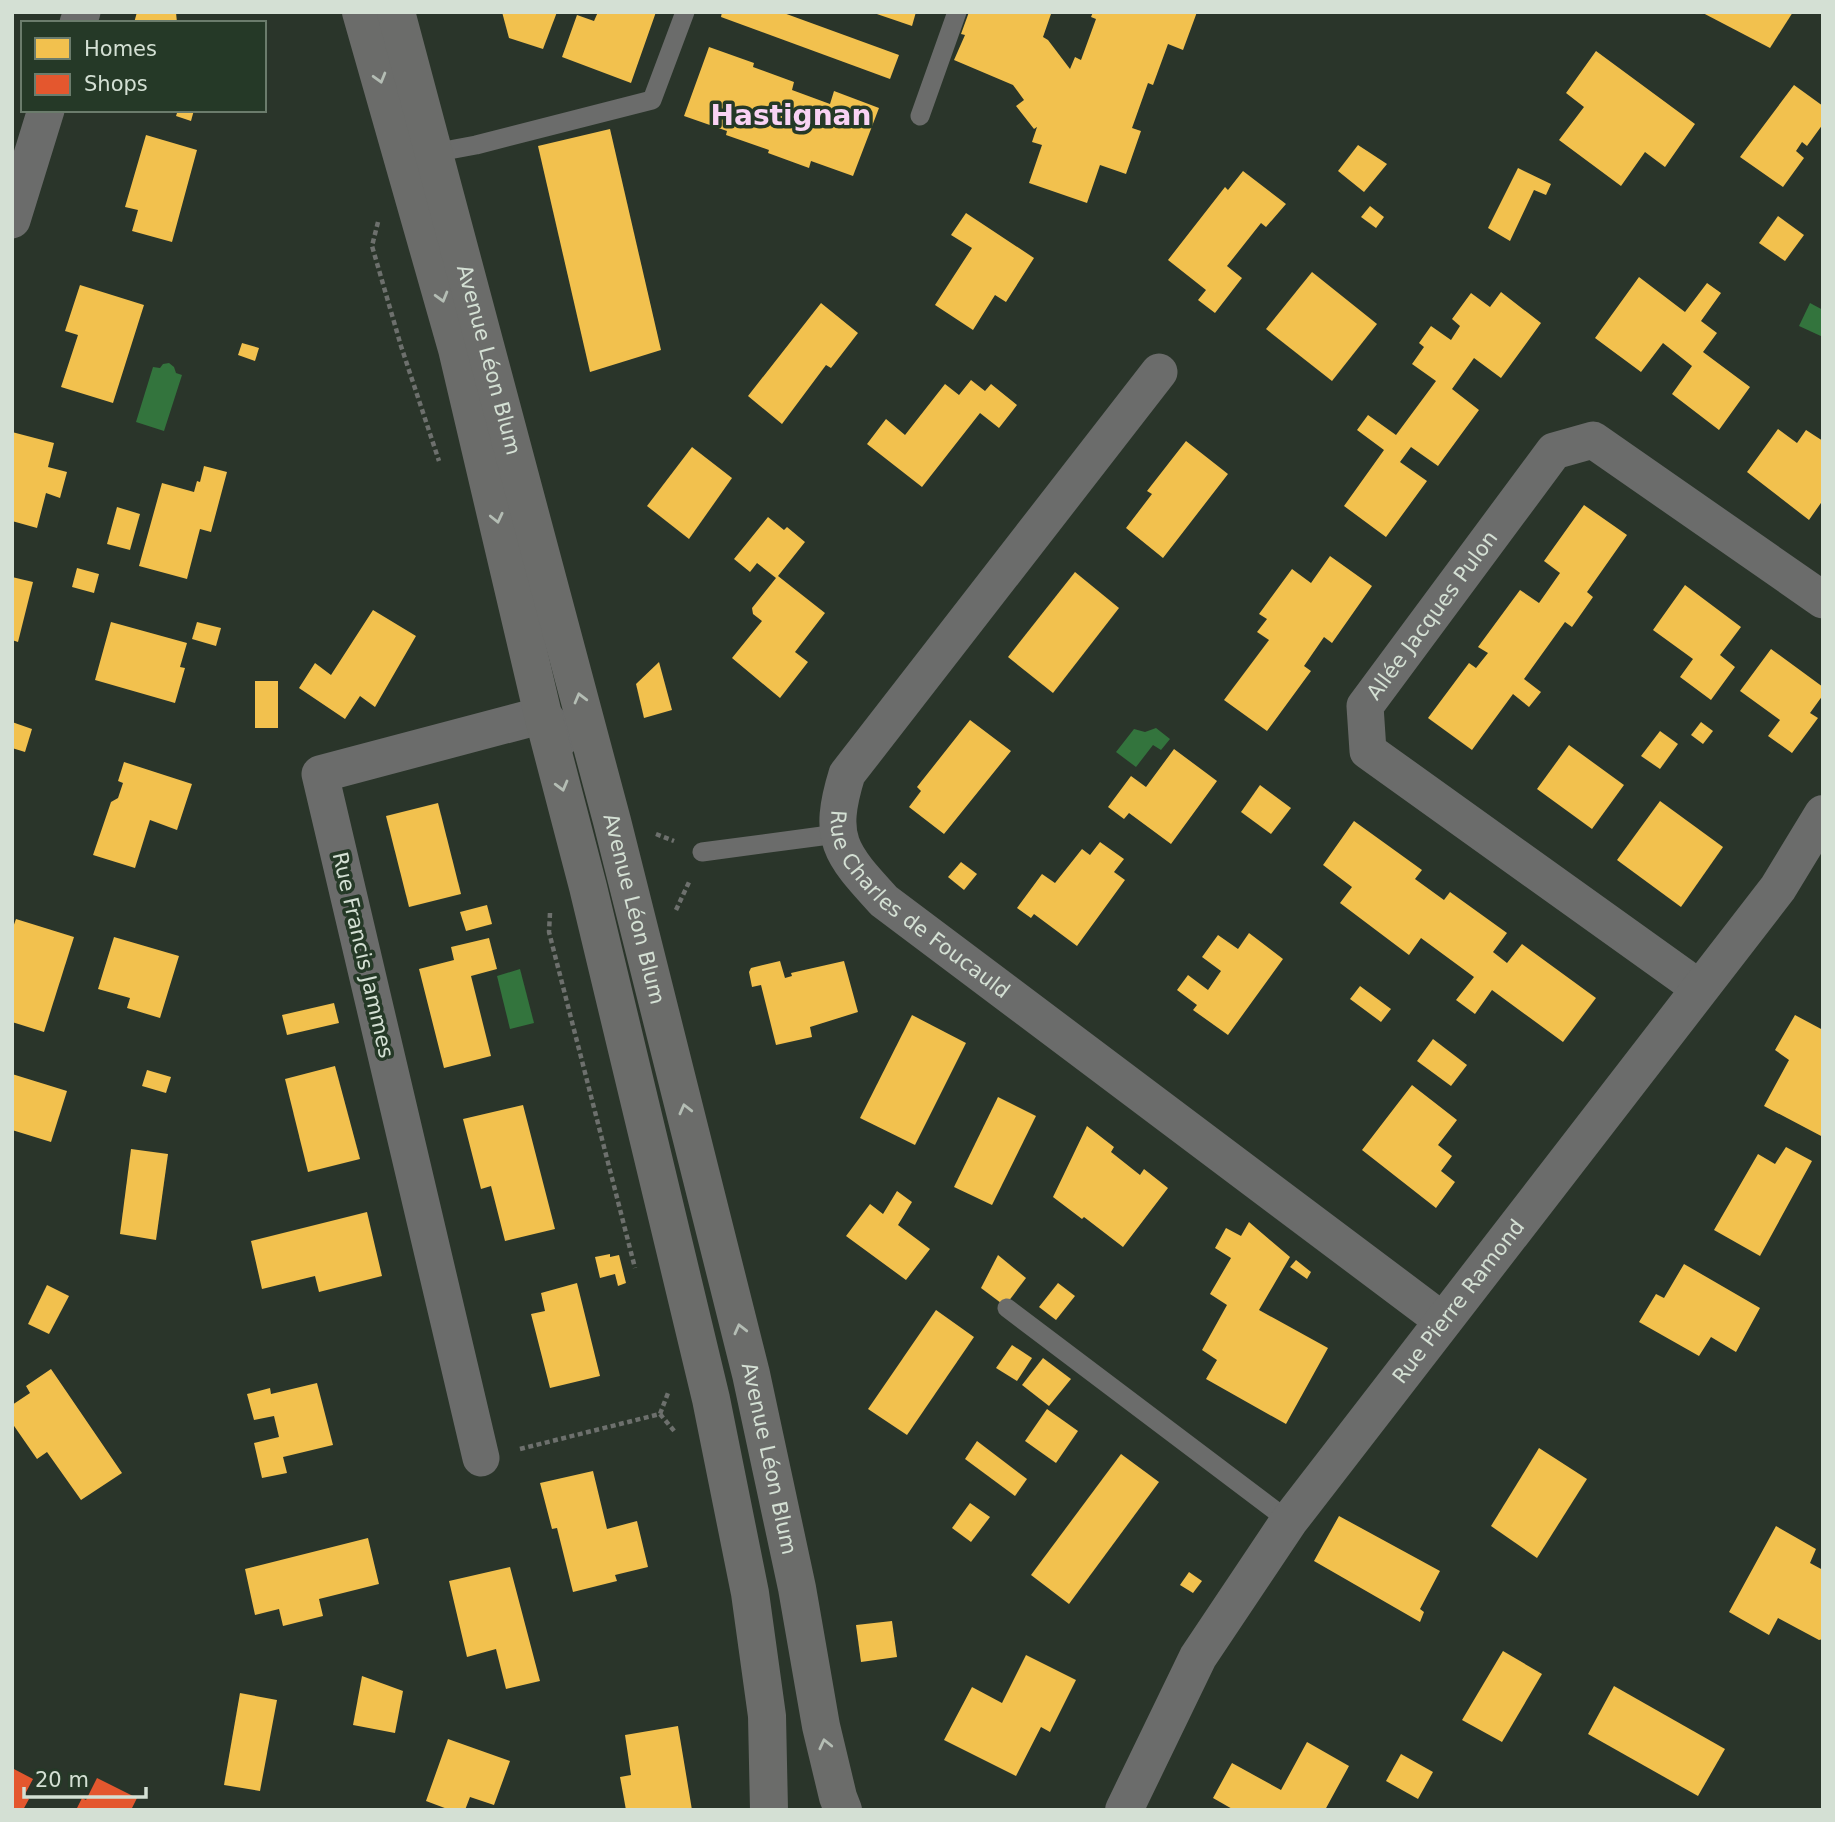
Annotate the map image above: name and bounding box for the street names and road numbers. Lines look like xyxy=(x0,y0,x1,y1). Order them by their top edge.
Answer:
street label: Avenue Léon Blum xyxy=(452,262,526,458)
street label: Allée Jacques Pulon xyxy=(1362,526,1503,704)
street label: Rue Charles de Foucauld xyxy=(826,810,1014,1003)
street label: Avenue Léon Blum xyxy=(599,811,670,1007)
street label: Rue Francis Jammes xyxy=(328,850,398,1060)
street label: Rue Pierre Ramond xyxy=(1388,1215,1529,1388)
street label: Avenue Léon Blum xyxy=(737,1360,801,1557)

